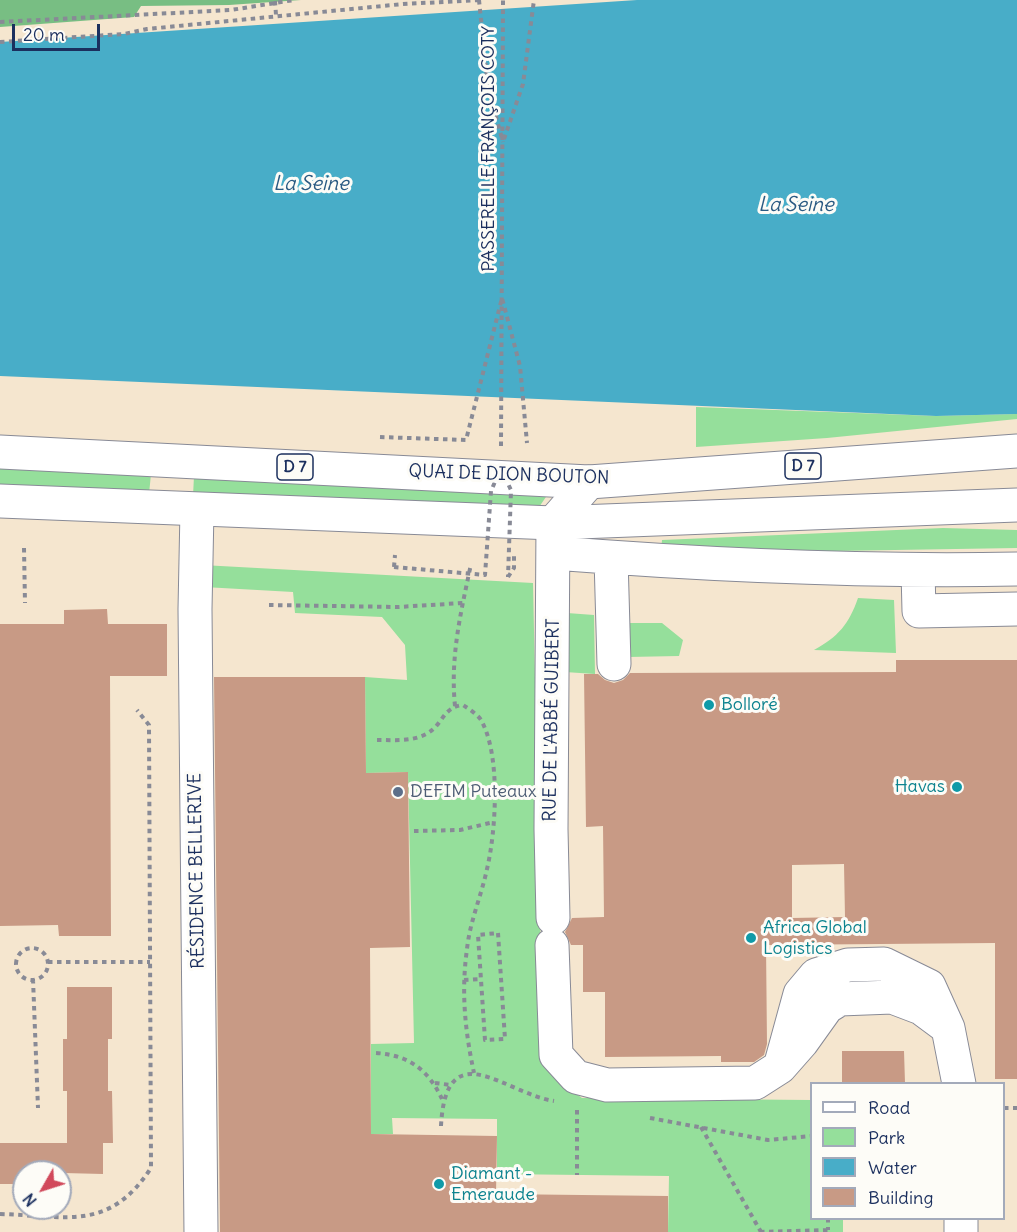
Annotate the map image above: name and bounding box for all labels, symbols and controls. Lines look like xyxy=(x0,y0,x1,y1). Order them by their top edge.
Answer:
scale bar xyxy=(15,12,104,50)
text: 20 m xyxy=(23,23,65,46)
street label: PASSERELLE FRANÇOIS COTY xyxy=(478,26,500,272)
water label: La Seine xyxy=(273,172,349,196)
water label: La Seine xyxy=(758,193,834,217)
road number: D 7 xyxy=(785,453,821,479)
road number: D 7 xyxy=(277,454,313,480)
street label: QUAI DE DION BOUTON xyxy=(408,461,610,489)
street label: RUE DE L'ABBÉ GUIBERT xyxy=(539,618,565,822)
place label: Bolloré xyxy=(721,694,778,716)
marker: Bolloré xyxy=(702,698,716,712)
street label: RÉSIDENCE BELLERIVE xyxy=(184,773,210,969)
place label: Havas xyxy=(895,776,945,798)
marker: Havas xyxy=(950,780,964,794)
place label: DEFIM Puteaux xyxy=(410,781,537,803)
marker: DEFIM Puteaux xyxy=(391,785,405,799)
place label: Africa Global Logistics xyxy=(763,917,867,960)
marker: Africa Global Logistics xyxy=(744,931,758,945)
legend xyxy=(810,1082,1005,1220)
text: Road xyxy=(868,1096,910,1119)
text: Park xyxy=(868,1126,905,1149)
text: Water xyxy=(868,1156,917,1179)
north arrow xyxy=(12,1160,72,1220)
place label: Diamant - Emeraude xyxy=(451,1163,535,1206)
marker: Diamant - Emeraude xyxy=(432,1177,446,1191)
text: Building xyxy=(868,1186,933,1209)
text: N xyxy=(18,1189,41,1211)

